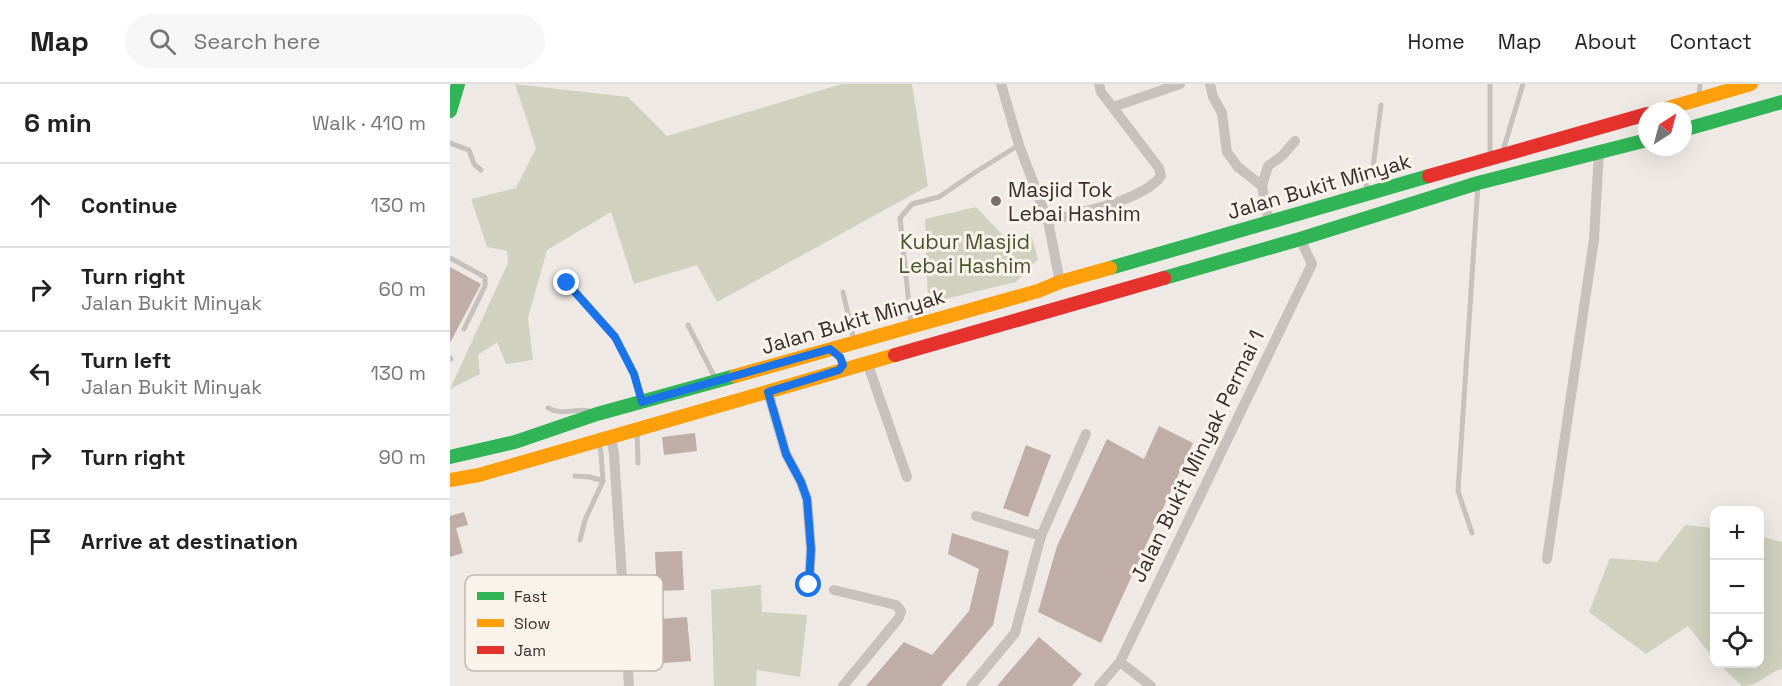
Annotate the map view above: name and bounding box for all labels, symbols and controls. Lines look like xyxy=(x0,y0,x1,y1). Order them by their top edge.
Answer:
search box xyxy=(125,14,545,68)
text: Map xyxy=(30,23,89,59)
icon: search xyxy=(146,25,179,58)
text: Search here xyxy=(194,27,321,55)
text: Home xyxy=(1407,28,1465,55)
text: Map xyxy=(1498,28,1542,55)
text: About xyxy=(1575,28,1637,55)
text: Contact xyxy=(1670,28,1752,55)
north arrow xyxy=(1638,102,1692,156)
text: 6 min xyxy=(24,106,92,140)
text: Walk · 410 m xyxy=(312,110,426,136)
street label: Jalan Bukit Minyak xyxy=(1224,147,1414,225)
place label: Masjid Tok Lebai Hashim xyxy=(1008,176,1141,227)
icon: ahead xyxy=(24,189,57,222)
text: Continue xyxy=(81,191,177,219)
text: 130 m xyxy=(370,192,426,218)
marker: Masjid Tok Lebai Hashim xyxy=(989,194,1003,208)
park label: Kubur Masjid Lebai Hashim xyxy=(899,228,1031,279)
text: Turn right xyxy=(81,262,186,290)
route end xyxy=(553,269,579,295)
icon: right xyxy=(24,273,57,306)
text: 60 m xyxy=(379,276,426,302)
street label: Jalan Bukit Minyak xyxy=(758,282,948,360)
text: Jalan Bukit Minyak xyxy=(81,290,262,316)
street label: Jalan Bukit Minyak Permai 1 xyxy=(1124,325,1270,587)
text: Turn left xyxy=(81,346,171,374)
icon: left xyxy=(24,357,57,390)
text: 130 m xyxy=(370,360,426,386)
text: Jalan Bukit Minyak xyxy=(81,374,262,400)
icon: right xyxy=(24,441,57,474)
text: Turn right xyxy=(81,443,186,471)
text: 90 m xyxy=(379,444,426,470)
map controls xyxy=(1710,506,1764,668)
button: + xyxy=(1710,506,1764,560)
icon: arrive xyxy=(24,525,57,558)
text: Arrive at destination xyxy=(81,527,298,555)
button: − xyxy=(1710,560,1764,614)
route start xyxy=(795,571,821,597)
legend xyxy=(465,575,663,671)
text: Fast xyxy=(514,586,547,607)
text: Slow xyxy=(514,613,550,634)
button: locate xyxy=(1710,614,1764,668)
text: Jam xyxy=(514,640,546,661)

